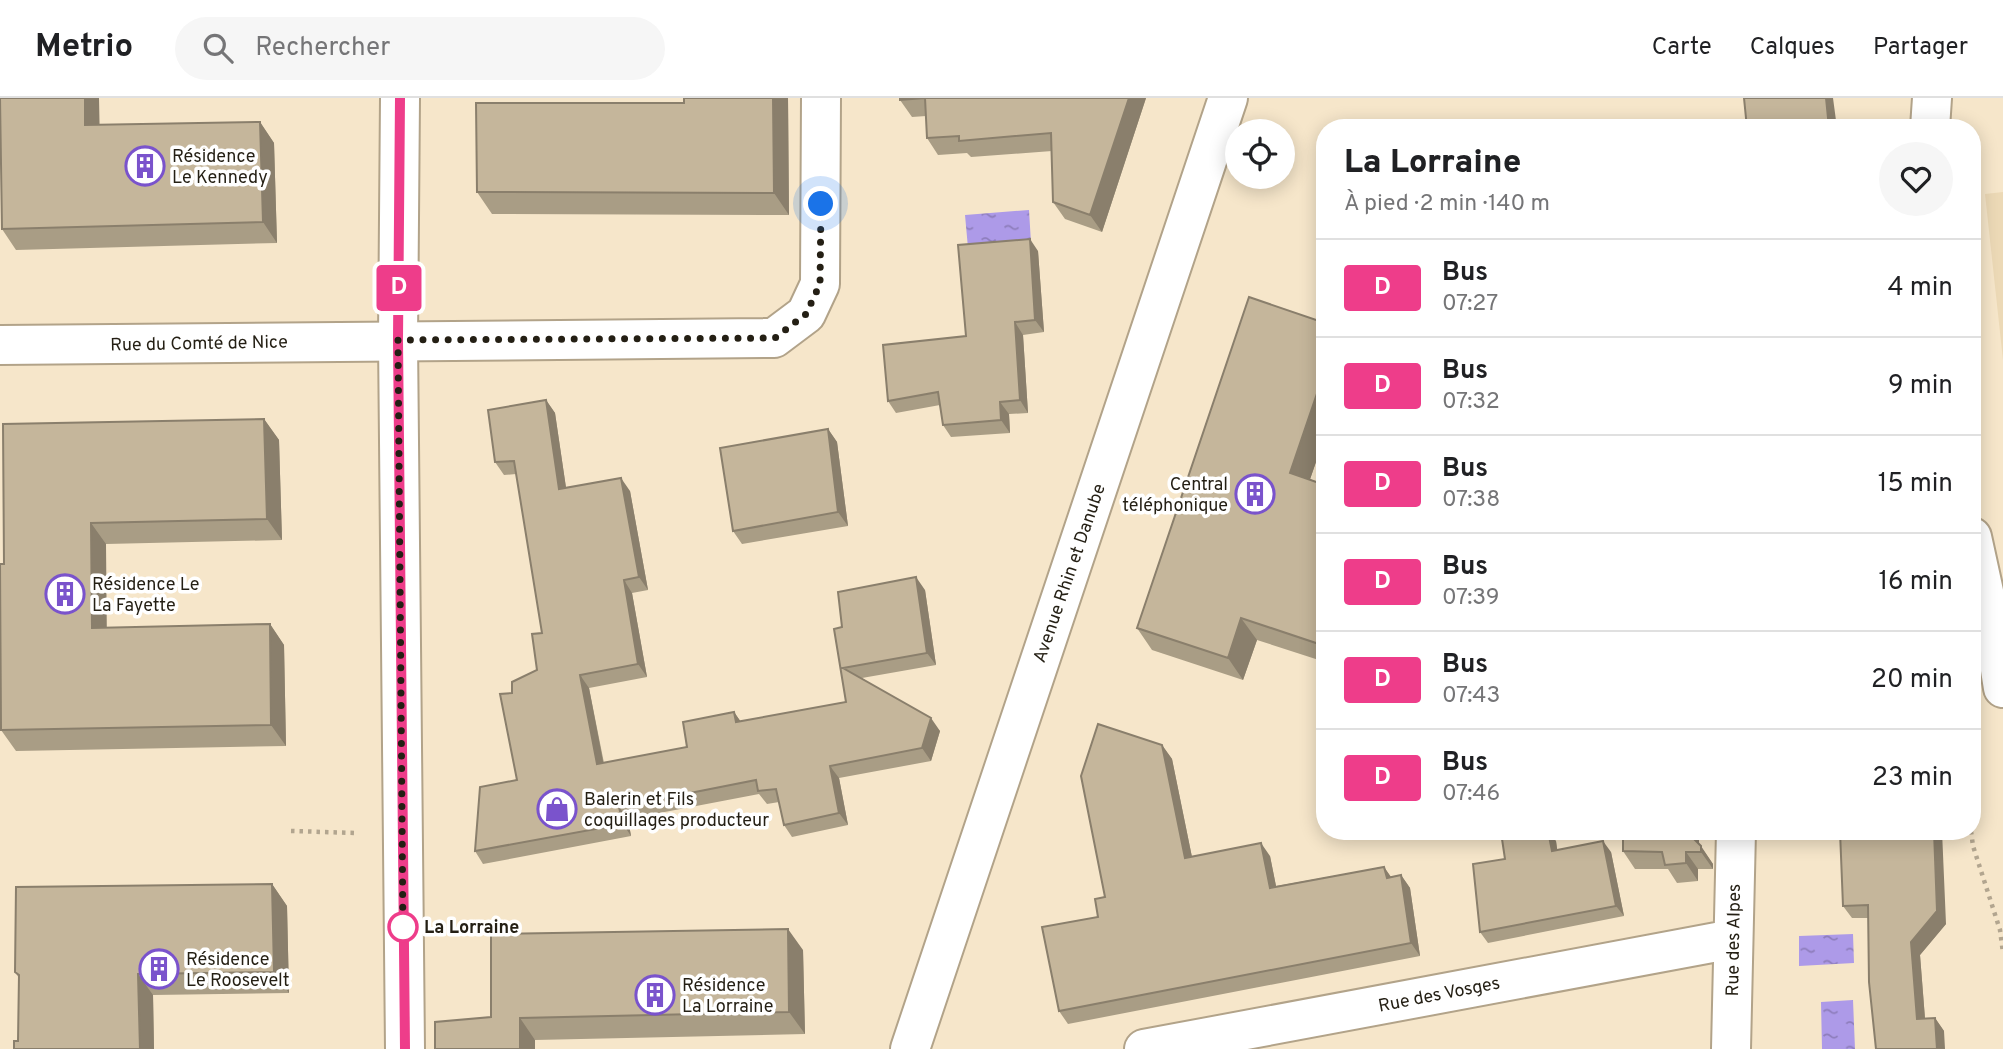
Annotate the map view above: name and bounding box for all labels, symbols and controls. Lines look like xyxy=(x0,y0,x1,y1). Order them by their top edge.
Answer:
search box xyxy=(175,17,665,80)
text: Metrio xyxy=(35,27,133,69)
icon: search xyxy=(199,29,237,67)
text: Rechercher xyxy=(255,32,390,65)
text: Carte xyxy=(1652,33,1712,63)
text: Calques xyxy=(1750,33,1835,63)
text: Partager xyxy=(1873,33,1968,63)
map controls xyxy=(1225,119,1295,189)
button: locate xyxy=(1225,119,1295,189)
button: heart xyxy=(1879,142,1953,216)
text: La Lorraine xyxy=(1344,143,1521,185)
building icon: Résidence Le Kennedy xyxy=(124,145,166,187)
place label: Résidence Le Kennedy xyxy=(172,146,268,190)
your location xyxy=(803,186,838,221)
text: À pied · 2 min · 140 m xyxy=(1344,190,1550,219)
text: Bus xyxy=(1442,257,1488,290)
line badge: D xyxy=(376,265,422,311)
text: 4 min xyxy=(1887,272,1953,305)
text: D xyxy=(390,273,408,303)
text: D xyxy=(1374,273,1391,303)
text: 07:27 xyxy=(1442,290,1498,319)
street label: Rue du Comté de Nice xyxy=(110,331,288,358)
text: Bus xyxy=(1442,355,1488,388)
text: 9 min xyxy=(1888,370,1953,403)
text: D xyxy=(1374,371,1391,401)
text: 07:32 xyxy=(1442,388,1500,417)
text: Bus xyxy=(1442,453,1488,486)
text: 15 min xyxy=(1878,468,1953,501)
text: D xyxy=(1374,469,1391,499)
building icon: Central téléphonique xyxy=(1234,473,1276,515)
place label: Central téléphonique xyxy=(1122,474,1228,518)
street label: Avenue Rhin et Danube xyxy=(1029,481,1112,666)
text: 07:38 xyxy=(1442,486,1500,515)
text: Bus xyxy=(1442,551,1488,584)
text: 16 min xyxy=(1878,566,1953,599)
text: D xyxy=(1374,567,1391,597)
building icon: Résidence Le La Fayette xyxy=(44,573,86,615)
place label: Résidence Le La Fayette xyxy=(92,574,199,618)
text: 07:39 xyxy=(1442,584,1499,613)
text: Bus xyxy=(1442,649,1488,682)
text: 20 min xyxy=(1871,664,1953,697)
text: D xyxy=(1374,665,1391,695)
text: 07:43 xyxy=(1442,682,1500,711)
text: Bus xyxy=(1442,747,1488,780)
text: 23 min xyxy=(1872,762,1953,795)
text: D xyxy=(1374,763,1391,793)
text: 07:46 xyxy=(1442,780,1500,809)
shop icon: Balerin et Fils coquillages producteur xyxy=(536,788,578,830)
place label: Balerin et Fils coquillages producteur xyxy=(584,789,769,833)
street label: Rue des Alpes xyxy=(1722,884,1747,997)
marker: La Lorraine xyxy=(388,912,418,942)
place label: La Lorraine xyxy=(424,917,519,940)
building icon: Résidence Le Roosevelt xyxy=(138,948,180,990)
place label: Résidence Le Roosevelt xyxy=(186,949,290,993)
street label: Rue des Vosges xyxy=(1377,972,1502,1019)
building icon: Résidence La Lorraine xyxy=(634,974,676,1016)
place label: Résidence La Lorraine xyxy=(682,975,773,1019)

